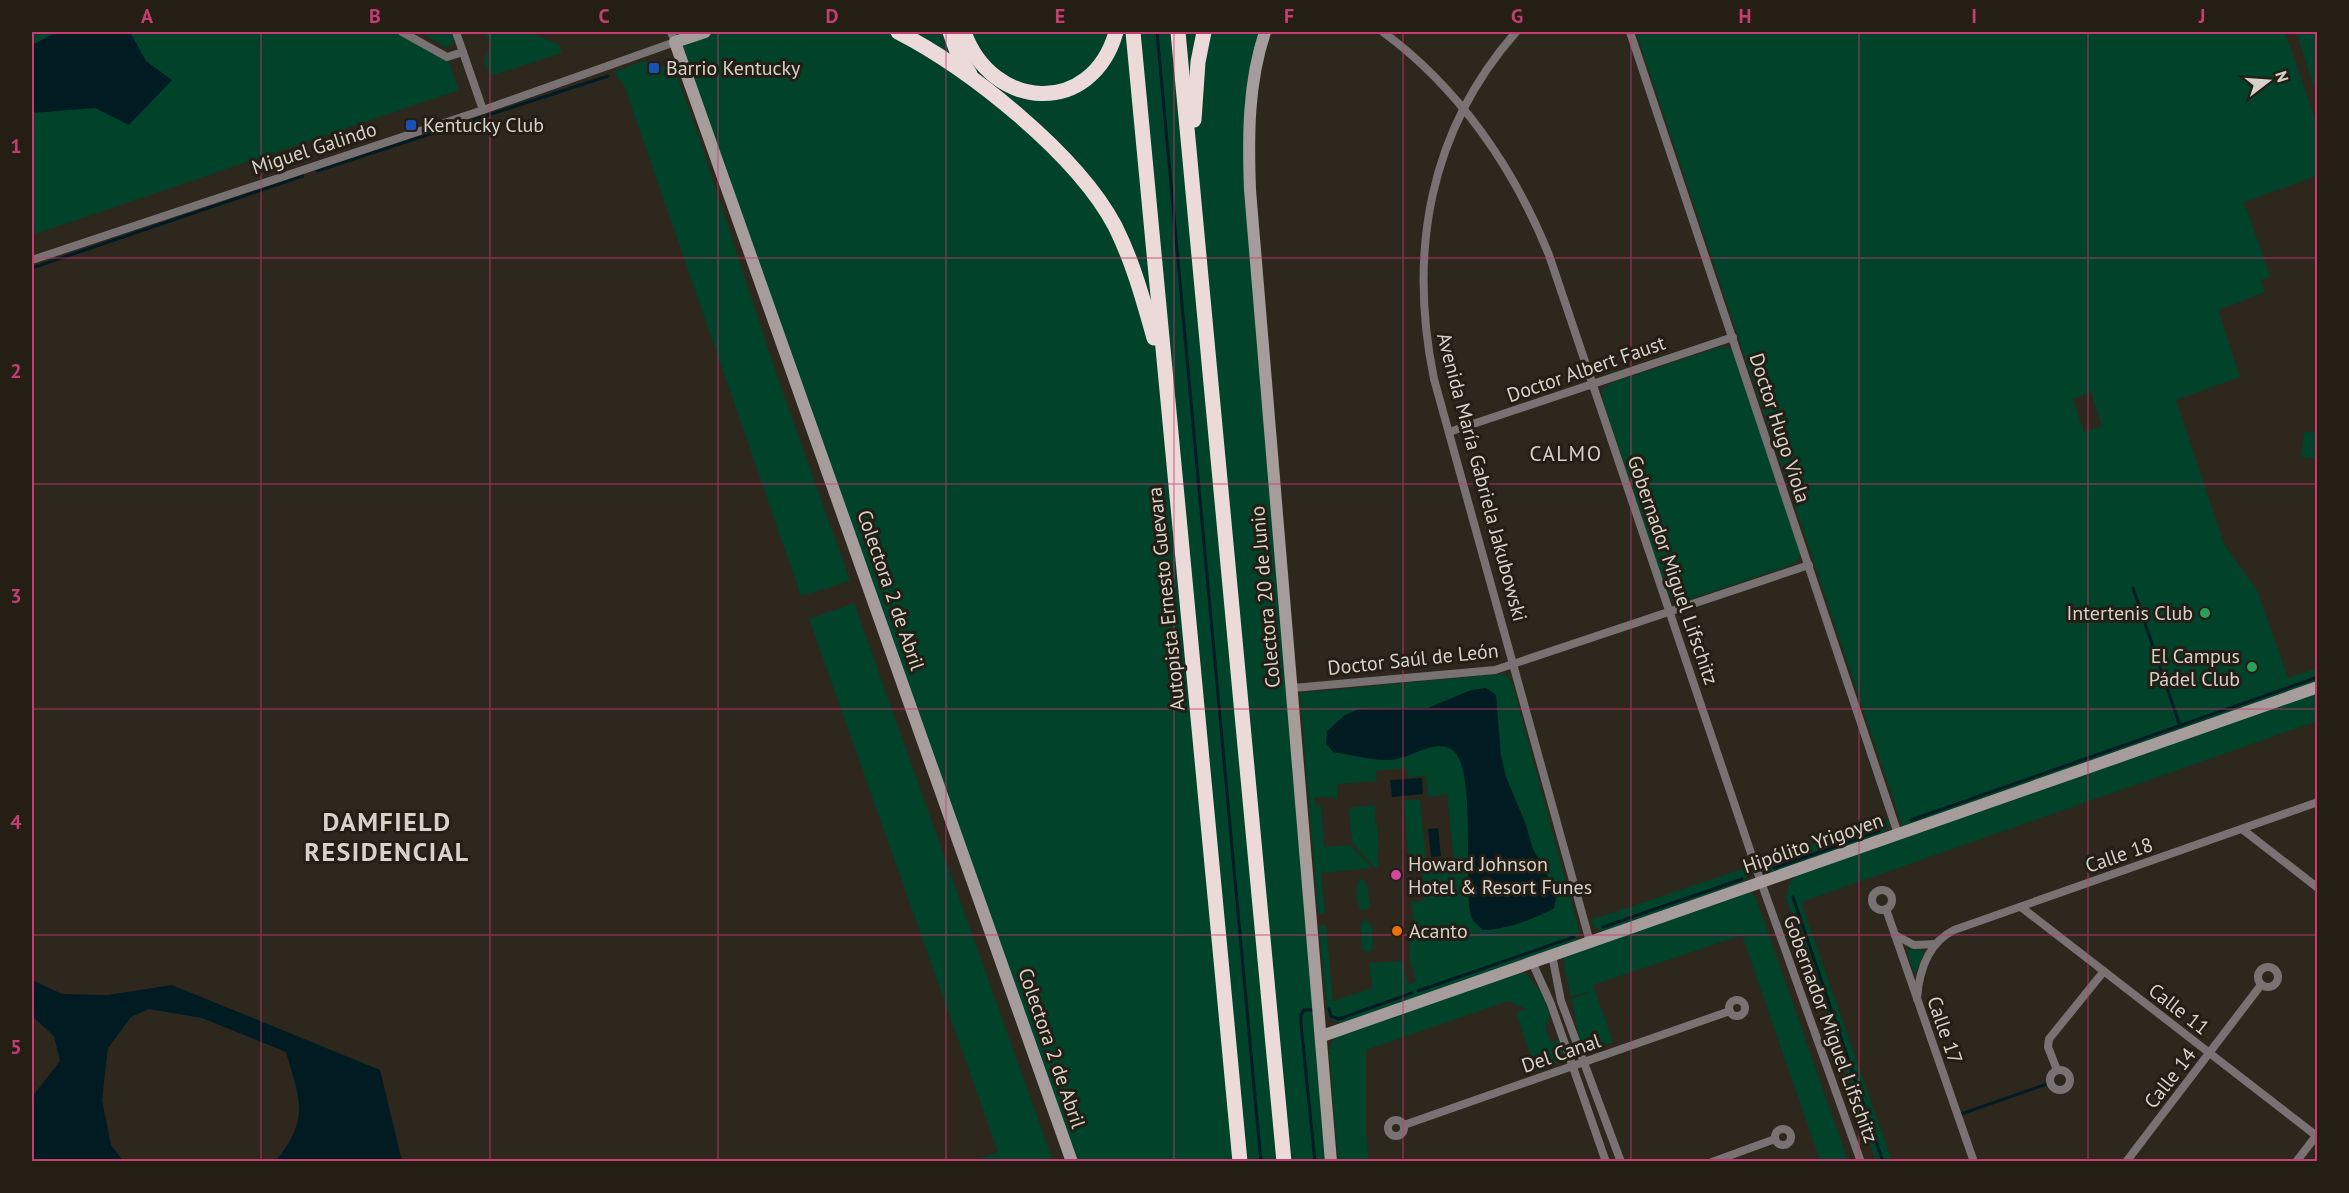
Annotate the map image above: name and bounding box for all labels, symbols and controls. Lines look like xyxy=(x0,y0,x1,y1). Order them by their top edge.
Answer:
text: A xyxy=(141,3,154,29)
text: B xyxy=(369,3,381,29)
text: C xyxy=(598,3,610,29)
text: D xyxy=(826,3,839,29)
text: E xyxy=(1055,3,1065,29)
text: F xyxy=(1284,3,1294,29)
text: G xyxy=(1511,3,1523,29)
text: H xyxy=(1738,3,1752,29)
text: I xyxy=(1971,3,1977,29)
text: J xyxy=(2198,3,2205,29)
north arrow xyxy=(2238,51,2298,111)
place label: Barrio Kentucky xyxy=(666,55,801,81)
marker: Barrio Kentucky xyxy=(647,61,661,75)
text: N xyxy=(2271,69,2293,85)
place label: Kentucky Club xyxy=(423,112,544,138)
street label: Miguel Galindo xyxy=(248,116,380,180)
marker: Kentucky Club xyxy=(404,118,418,132)
text: 1 xyxy=(10,133,22,159)
street label: Avenida María Gabriela Jakubowski xyxy=(1431,330,1533,624)
street label: Doctor Albert Faust xyxy=(1503,330,1669,408)
street label: Doctor Hugo Viola xyxy=(1744,350,1816,506)
text: 2 xyxy=(10,358,22,384)
district label: CALMO xyxy=(1529,440,1603,467)
street label: Gobernador Miguel Lifschitz xyxy=(1622,452,1724,688)
street label: Autopista Ernesto Guevara xyxy=(1141,486,1191,712)
street label: Colectora 20 de Junio xyxy=(1244,505,1286,689)
street label: Colectora 2 de Abril xyxy=(851,506,931,674)
text: 3 xyxy=(10,583,22,609)
place label: Intertenis Club xyxy=(2067,600,2193,626)
marker: Intertenis Club xyxy=(2198,606,2212,620)
street label: Doctor Saúl de León xyxy=(1326,637,1500,681)
place label: El Campus Pádel Club xyxy=(2149,643,2240,692)
marker: El Campus Pádel Club xyxy=(2245,660,2259,674)
district label: DAMFIELD RESIDENCIAL xyxy=(304,805,470,868)
street label: Hipólito Yrigoyen xyxy=(1739,807,1887,879)
text: 4 xyxy=(10,809,22,835)
street label: Calle 18 xyxy=(2082,831,2156,879)
place label: Howard Johnson Hotel & Resort Funes xyxy=(1408,851,1592,900)
marker: Howard Johnson Hotel & Resort Funes xyxy=(1389,868,1403,882)
street label: Gobernador Miguel Lifschitz xyxy=(1778,911,1884,1147)
place label: Acanto xyxy=(1409,918,1468,944)
marker: Acanto xyxy=(1390,924,1404,938)
street label: Colectora 2 de Abril xyxy=(1012,964,1092,1132)
street label: Calle 11 xyxy=(2143,977,2215,1041)
street label: Calle 17 xyxy=(1921,993,1969,1067)
street label: Del Canal xyxy=(1518,1027,1604,1079)
text: 5 xyxy=(10,1034,22,1060)
street label: Calle 14 xyxy=(2138,1042,2202,1114)

